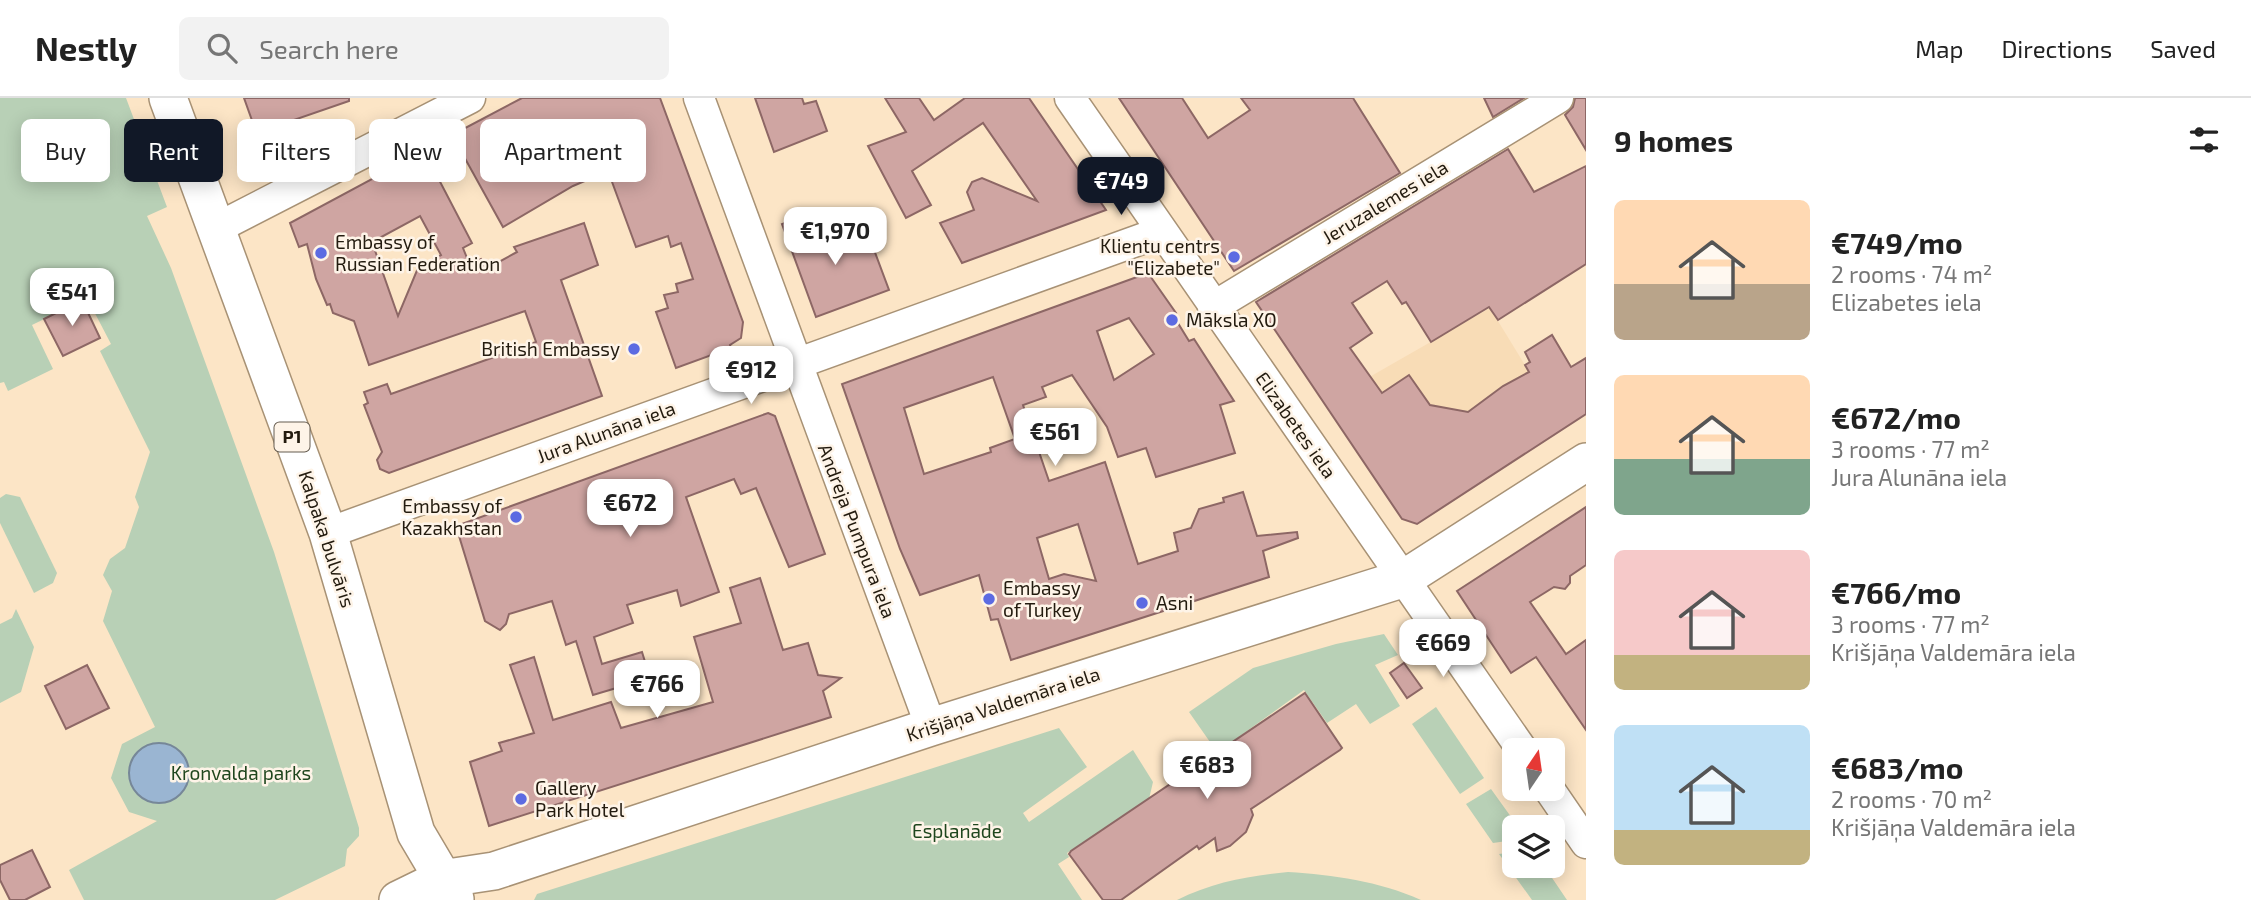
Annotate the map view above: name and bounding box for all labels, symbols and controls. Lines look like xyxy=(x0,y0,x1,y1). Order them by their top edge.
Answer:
search box xyxy=(179,17,669,80)
text: Nestly xyxy=(35,28,137,68)
icon: search xyxy=(203,29,241,67)
text: Search here xyxy=(259,33,399,64)
text: Map xyxy=(1915,34,1963,63)
text: Directions xyxy=(2001,34,2112,63)
text: Saved xyxy=(2150,34,2216,63)
chip: Buy xyxy=(21,119,110,182)
chip: Rent xyxy=(124,119,223,182)
chip: Filters xyxy=(237,119,355,182)
chip: New xyxy=(369,119,466,182)
chip: Apartment xyxy=(480,119,646,182)
icon: filters xyxy=(2185,121,2223,159)
text: 9 homes xyxy=(1614,122,1733,158)
street label: Jeruzalemes iela xyxy=(1318,155,1452,248)
pin: €749 xyxy=(1080,158,1162,217)
text: €749 xyxy=(1093,166,1149,194)
pin: €1,970 xyxy=(778,208,892,267)
text: €1,970 xyxy=(800,216,870,244)
text: €749/mo xyxy=(1831,224,1963,260)
icon: home xyxy=(1670,228,1754,312)
place label: Embassy of Russian Federation xyxy=(335,230,500,275)
place label: Klientu centrs "Elizabete" xyxy=(1100,234,1220,279)
marker: Embassy of Russian Federation xyxy=(313,245,329,261)
marker: Klientu centrs "Elizabete" xyxy=(1226,249,1242,265)
text: 2 rooms · 74 m² xyxy=(1831,260,1992,288)
pin: €541 xyxy=(31,268,113,328)
text: €541 xyxy=(46,277,98,305)
text: Elizabetes iela xyxy=(1831,288,1982,316)
place label: Māksla XO xyxy=(1186,308,1277,331)
marker: Māksla XO xyxy=(1164,312,1180,328)
place label: British Embassy xyxy=(481,337,620,360)
marker: British Embassy xyxy=(626,341,642,357)
pin: €912 xyxy=(710,346,792,406)
text: €912 xyxy=(725,355,777,383)
street label: Elizabetes iela xyxy=(1251,367,1342,482)
street label: Jura Alunāna iela xyxy=(533,396,678,467)
text: €672/mo xyxy=(1831,399,1961,435)
icon: home xyxy=(1670,403,1754,487)
pin: €561 xyxy=(1014,408,1096,468)
text: €561 xyxy=(1030,417,1080,445)
road number: P1 xyxy=(274,422,310,452)
text: 3 rooms · 77 m² xyxy=(1831,435,1990,463)
street label: Andreja Pumpura iela xyxy=(814,441,901,621)
text: Jura Alunāna iela xyxy=(1831,463,2007,491)
street label: Kalpaka bulvāris xyxy=(295,468,360,610)
pin: €672 xyxy=(589,480,671,539)
text: €672 xyxy=(603,488,657,516)
place label: Embassy of Kazakhstan xyxy=(401,494,503,539)
marker: Embassy of Kazakhstan xyxy=(508,509,524,525)
text: €766/mo xyxy=(1831,574,1961,610)
place label: Embassy of Turkey xyxy=(1003,576,1082,621)
icon: home xyxy=(1670,578,1754,662)
marker: Embassy of Turkey xyxy=(981,591,997,607)
place label: Asni xyxy=(1156,591,1193,614)
marker: Asni xyxy=(1134,595,1150,611)
text: 3 rooms · 77 m² xyxy=(1831,610,1990,638)
pin: €669 xyxy=(1402,620,1484,679)
text: €669 xyxy=(1415,628,1471,656)
text: Krišjāņa Valdemāra iela xyxy=(1831,638,2076,666)
pin: €766 xyxy=(616,660,698,720)
street label: Krišjāņa Valdemāra iela xyxy=(903,661,1103,748)
text: €766 xyxy=(630,669,684,697)
north arrow xyxy=(1502,738,1564,802)
map controls xyxy=(1502,738,1565,878)
pin: €683 xyxy=(1166,742,1248,801)
text: €683/mo xyxy=(1831,749,1963,785)
text: €683 xyxy=(1179,750,1235,778)
icon: home xyxy=(1670,753,1754,837)
park label: Kronvalda parks xyxy=(171,761,311,784)
place label: Gallery Park Hotel xyxy=(535,776,625,821)
text: 2 rooms · 70 m² xyxy=(1831,785,1992,813)
marker: Gallery Park Hotel xyxy=(513,791,529,807)
text: Krišjāņa Valdemāra iela xyxy=(1831,813,2076,841)
button: layers xyxy=(1502,815,1565,878)
park label: Esplanāde xyxy=(912,819,1002,842)

